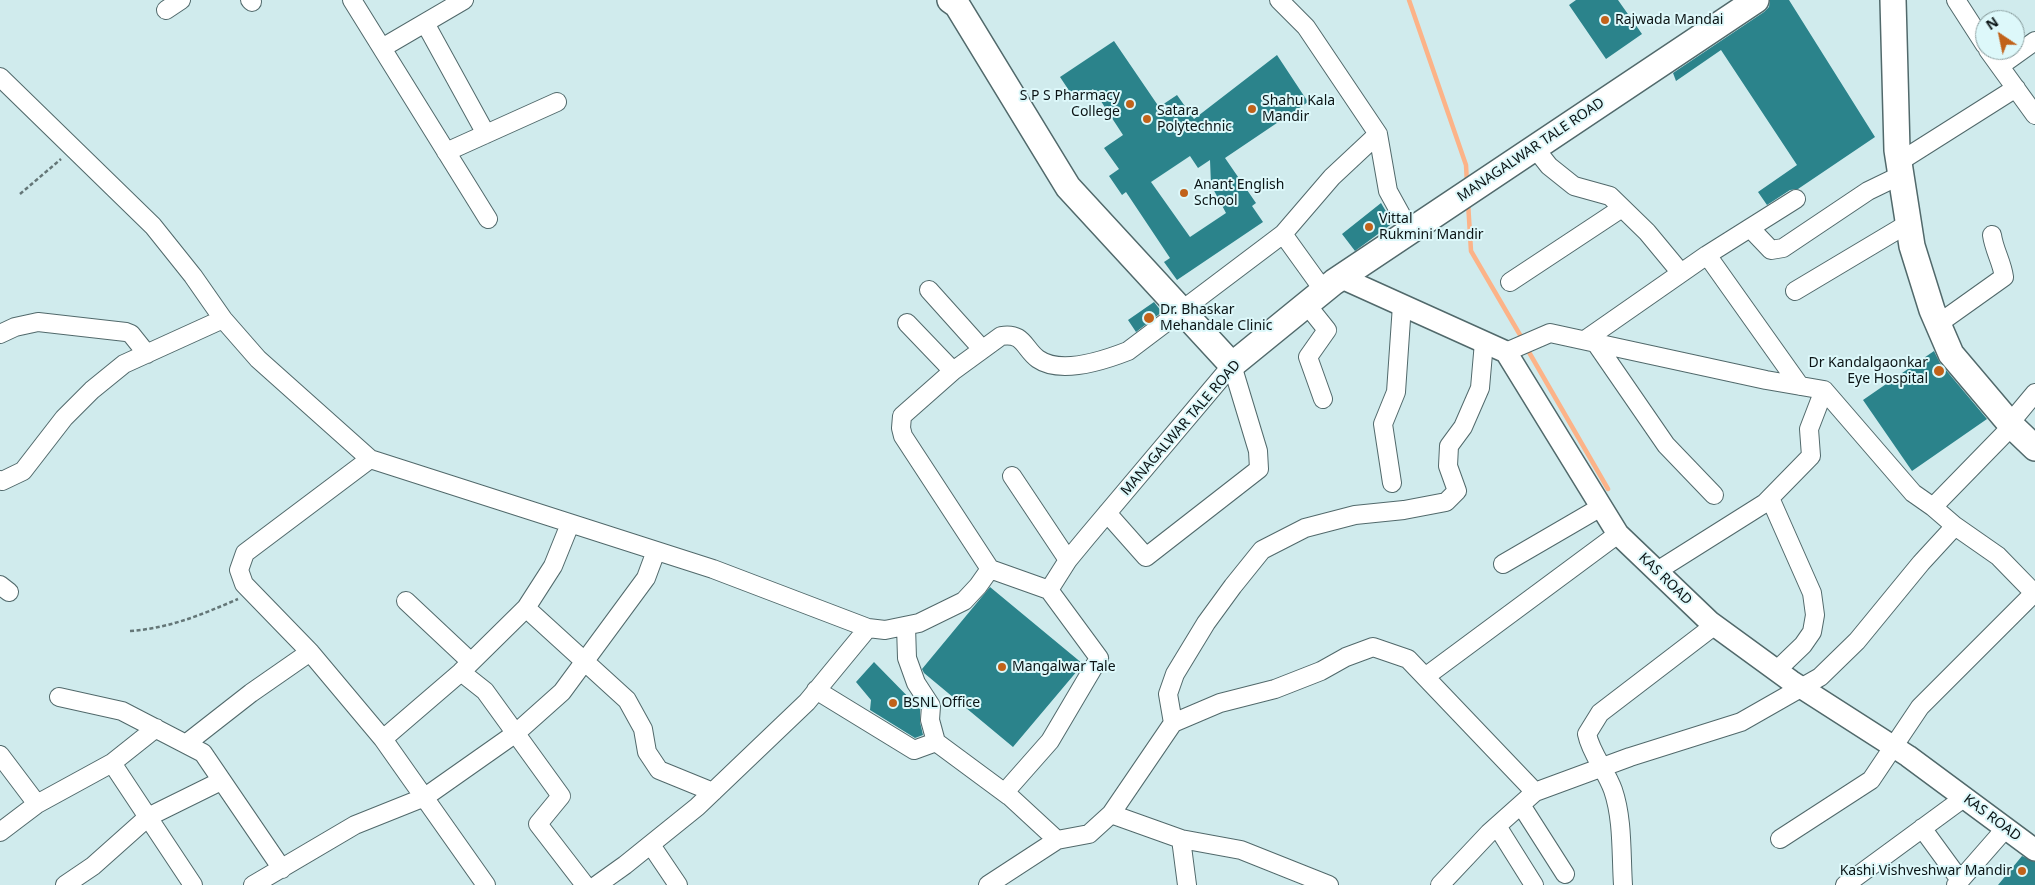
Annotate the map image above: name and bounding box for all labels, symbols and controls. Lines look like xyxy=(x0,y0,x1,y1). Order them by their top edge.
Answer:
north arrow xyxy=(1975,10,2025,60)
place label: Rajwada Mandai xyxy=(1615,12,1723,28)
text: N xyxy=(1982,12,2002,34)
marker: Rajwada Mandai xyxy=(1599,14,1611,26)
place label: S P S Pharmacy College xyxy=(1020,88,1120,120)
place label: Shahu Kala Mandir xyxy=(1262,93,1335,125)
street label: MANAGALWAR TALE ROAD xyxy=(1454,94,1608,206)
marker: S P S Pharmacy College xyxy=(1124,98,1136,110)
place label: Satara Polytechnic xyxy=(1157,103,1232,136)
marker: Shahu Kala Mandir xyxy=(1246,103,1258,115)
marker: Satara Polytechnic xyxy=(1141,113,1153,125)
place label: Anant English School xyxy=(1194,177,1284,210)
marker: Anant English School xyxy=(1178,187,1190,199)
place label: Vittal Rukmini Mandir xyxy=(1379,211,1484,243)
marker: Vittal Rukmini Mandir xyxy=(1363,221,1375,233)
place label: Dr. Bhaskar Mehandale Clinic xyxy=(1160,302,1272,334)
marker: Dr. Bhaskar Mehandale Clinic xyxy=(1142,311,1156,325)
place label: Dr Kandalgaonkar Eye Hospital xyxy=(1808,355,1928,388)
street label: MANAGALWAR TALE ROAD xyxy=(1118,357,1244,499)
marker: Dr Kandalgaonkar Eye Hospital xyxy=(1932,364,1946,378)
street label: KAS ROAD xyxy=(1635,550,1695,608)
place label: Mangalwar Tale xyxy=(1012,659,1116,675)
marker: Mangalwar Tale xyxy=(996,661,1008,673)
place label: BSNL Office xyxy=(903,695,980,711)
marker: BSNL Office xyxy=(887,697,899,709)
street label: KAS ROAD xyxy=(1960,791,2024,845)
place label: Kashi Vishveshwar Mandir xyxy=(1840,863,2012,879)
marker: Kashi Vishveshwar Mandir xyxy=(2016,865,2028,877)

